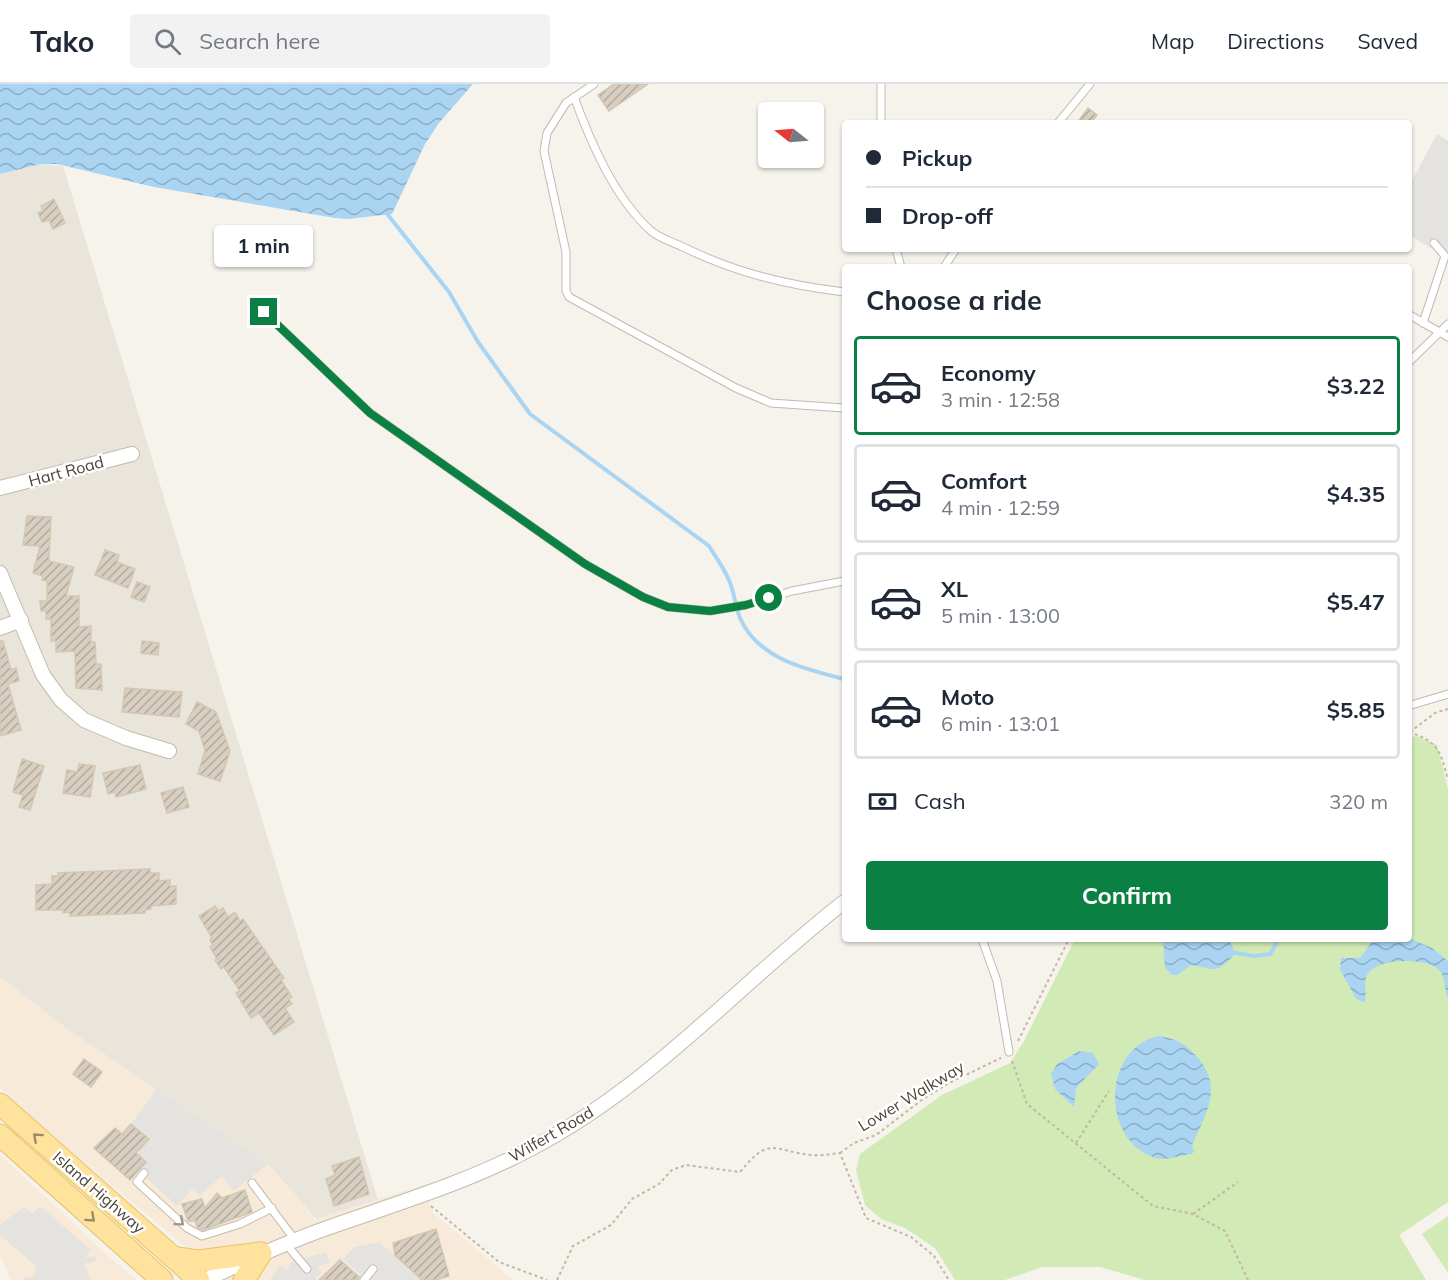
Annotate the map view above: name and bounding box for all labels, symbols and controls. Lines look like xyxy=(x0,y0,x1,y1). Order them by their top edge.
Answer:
search box xyxy=(130,14,550,68)
text: Tako xyxy=(30,24,94,59)
icon: search xyxy=(151,25,184,58)
text: Search here xyxy=(199,27,320,55)
text: Map xyxy=(1151,28,1194,54)
text: Directions xyxy=(1227,28,1324,54)
text: Saved xyxy=(1357,28,1418,54)
north arrow xyxy=(758,102,824,168)
map controls xyxy=(758,102,824,168)
text: Pickup xyxy=(902,144,972,172)
text: Drop-off xyxy=(902,202,993,230)
callout: 1 min xyxy=(214,225,314,267)
text: 1 min xyxy=(237,233,290,258)
text: Choose a ride xyxy=(866,283,1042,317)
route end xyxy=(250,298,277,325)
icon: car xyxy=(869,359,923,413)
text: Economy xyxy=(941,359,1036,387)
text: $3.22 xyxy=(1327,372,1385,400)
text: 3 min · 12:58 xyxy=(941,387,1060,412)
street label: Hart Road xyxy=(26,451,106,491)
icon: car xyxy=(869,467,923,521)
text: Comfort xyxy=(941,467,1027,495)
text: $4.35 xyxy=(1327,480,1385,508)
text: 4 min · 12:59 xyxy=(941,495,1060,520)
icon: car xyxy=(869,575,923,629)
text: XL xyxy=(941,575,968,603)
route start xyxy=(755,584,782,611)
text: $5.47 xyxy=(1327,588,1385,616)
text: 5 min · 13:00 xyxy=(941,603,1060,628)
icon: car xyxy=(869,683,923,737)
text: Moto xyxy=(941,683,994,711)
text: $5.85 xyxy=(1327,696,1385,724)
text: 6 min · 13:01 xyxy=(941,711,1060,736)
icon: cash xyxy=(866,785,899,818)
text: Cash xyxy=(914,787,966,815)
text: 320 m xyxy=(1329,789,1388,814)
button: Confirm xyxy=(866,861,1388,930)
street label: Lower Walkway xyxy=(854,1056,968,1136)
street label: Wilfert Road xyxy=(505,1102,597,1166)
one-way arrow xyxy=(33,1134,44,1145)
street label: Island Highway xyxy=(49,1147,149,1238)
one-way arrow xyxy=(84,1211,95,1222)
one-way arrow xyxy=(173,1214,184,1225)

